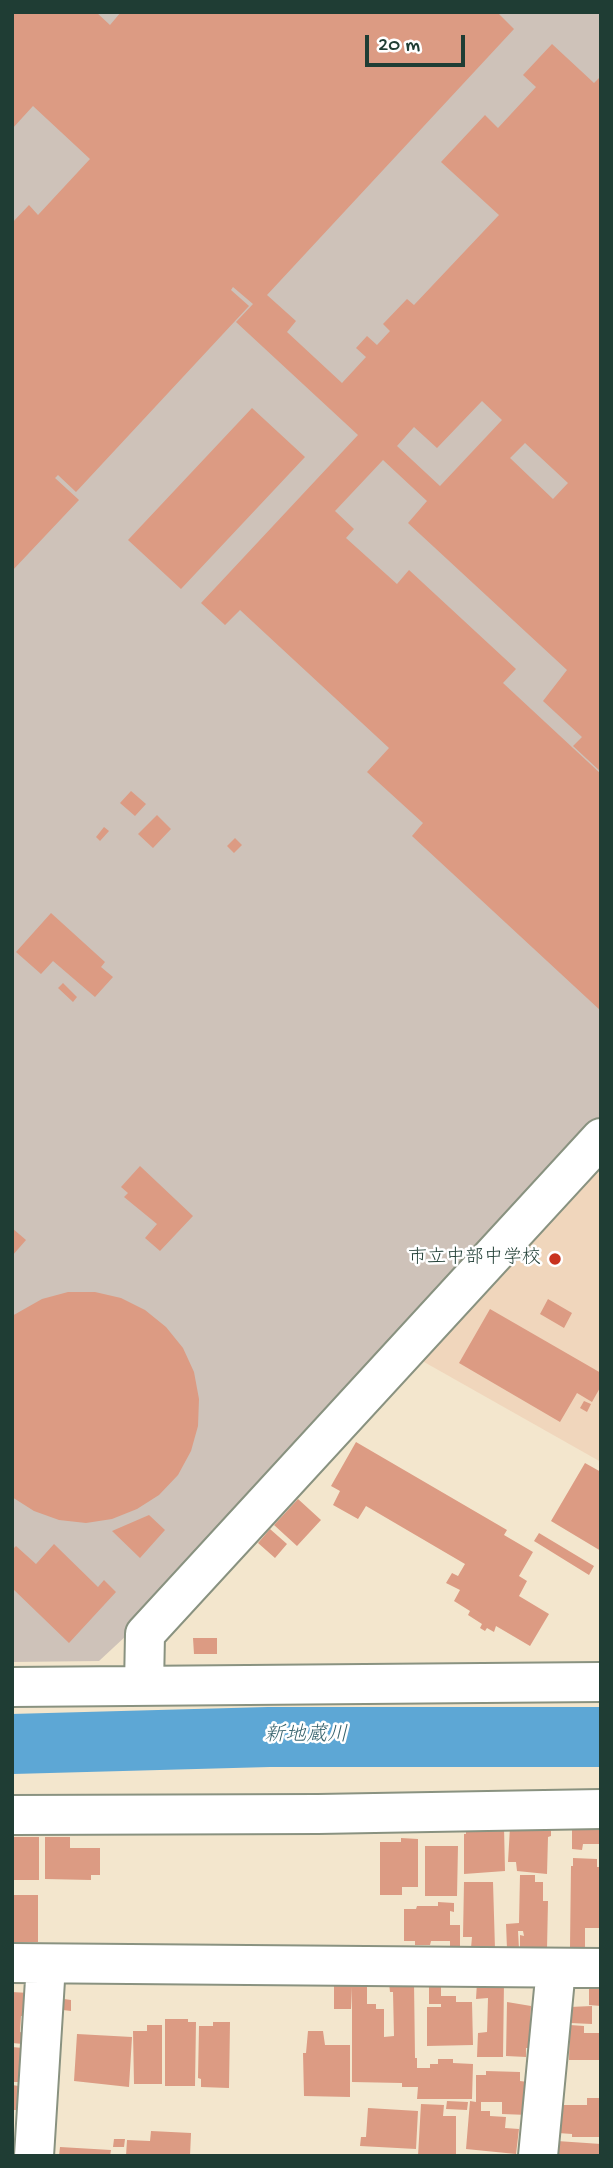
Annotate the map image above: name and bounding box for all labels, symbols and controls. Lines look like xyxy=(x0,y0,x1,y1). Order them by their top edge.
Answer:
scale bar xyxy=(368,21,468,65)
text: 20 m xyxy=(378,34,420,59)
place label: 市立中部中学校 xyxy=(408,1248,541,1270)
marker: 市立中部中学校 xyxy=(547,1251,563,1267)
water label: 新地蔵川 xyxy=(264,1724,348,1750)

